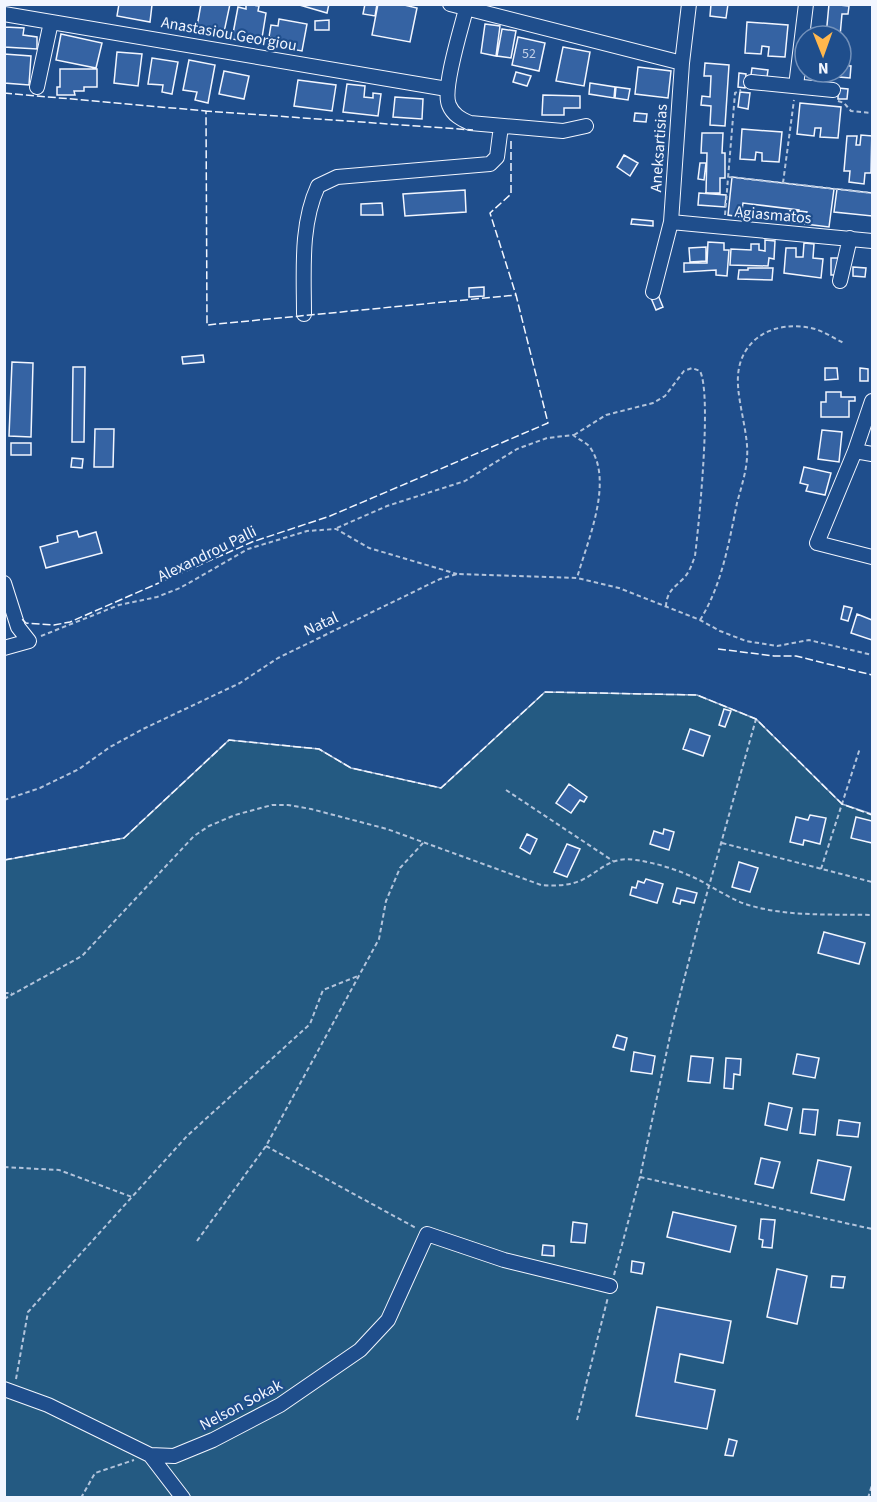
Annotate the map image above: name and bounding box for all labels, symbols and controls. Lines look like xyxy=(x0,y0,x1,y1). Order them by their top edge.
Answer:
street label: Anastasiou Georgiou xyxy=(159,11,299,57)
north arrow xyxy=(793,24,853,84)
house number: 52 xyxy=(522,44,536,64)
text: N xyxy=(818,57,829,79)
street label: Aneksartisias xyxy=(645,103,673,193)
street label: Agiasmatos xyxy=(734,201,813,229)
street label: Alexandrou Palli xyxy=(154,520,260,588)
street label: Natal xyxy=(300,607,342,641)
street label: Nelson Sokak xyxy=(196,1374,286,1436)

